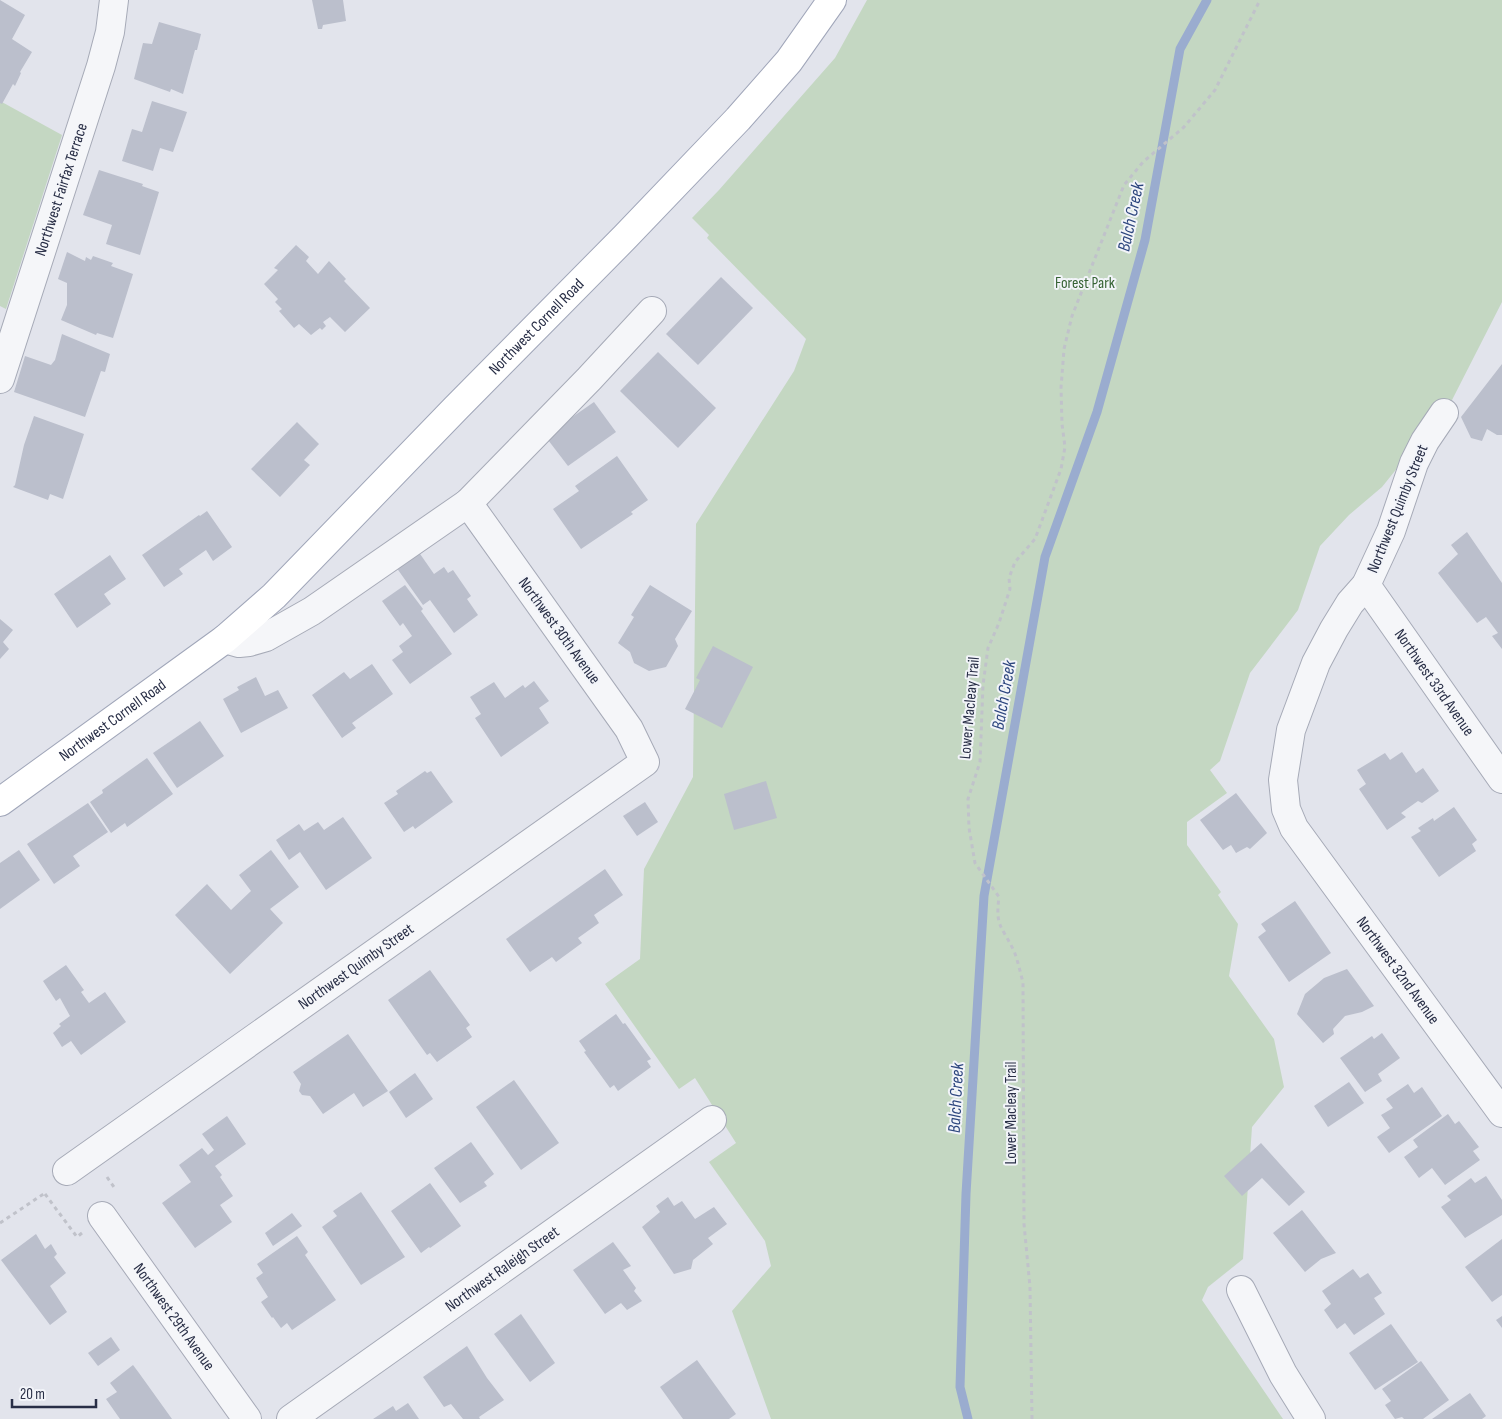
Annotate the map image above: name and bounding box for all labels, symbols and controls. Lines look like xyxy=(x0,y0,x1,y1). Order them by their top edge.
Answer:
street label: Northwest Fairfax Terrace xyxy=(31,121,91,258)
water label: Balch Creek xyxy=(1113,179,1149,253)
park label: Forest Park xyxy=(1055,274,1115,293)
street label: Northwest Cornell Road xyxy=(485,275,588,379)
street label: Northwest Quimby Street xyxy=(1364,442,1432,576)
street label: Northwest 30th Avenue xyxy=(514,574,604,688)
street label: Northwest 33rd Avenue xyxy=(1390,625,1478,740)
street label: Lower Macleay Trail xyxy=(956,656,984,760)
water label: Balch Creek xyxy=(988,658,1021,731)
street label: Northwest Cornell Road xyxy=(55,675,170,765)
street label: Northwest 32nd Avenue xyxy=(1352,913,1443,1028)
street label: Northwest Quimby Street xyxy=(295,919,417,1014)
water label: Balch Creek xyxy=(944,1061,968,1133)
street label: Lower Macleay Trail xyxy=(1002,1062,1021,1164)
street label: Northwest Raleigh Street xyxy=(442,1222,563,1316)
street label: Northwest 29th Avenue xyxy=(129,1260,219,1374)
scale bar xyxy=(12,1376,96,1408)
text: 20 m xyxy=(20,1385,45,1404)

